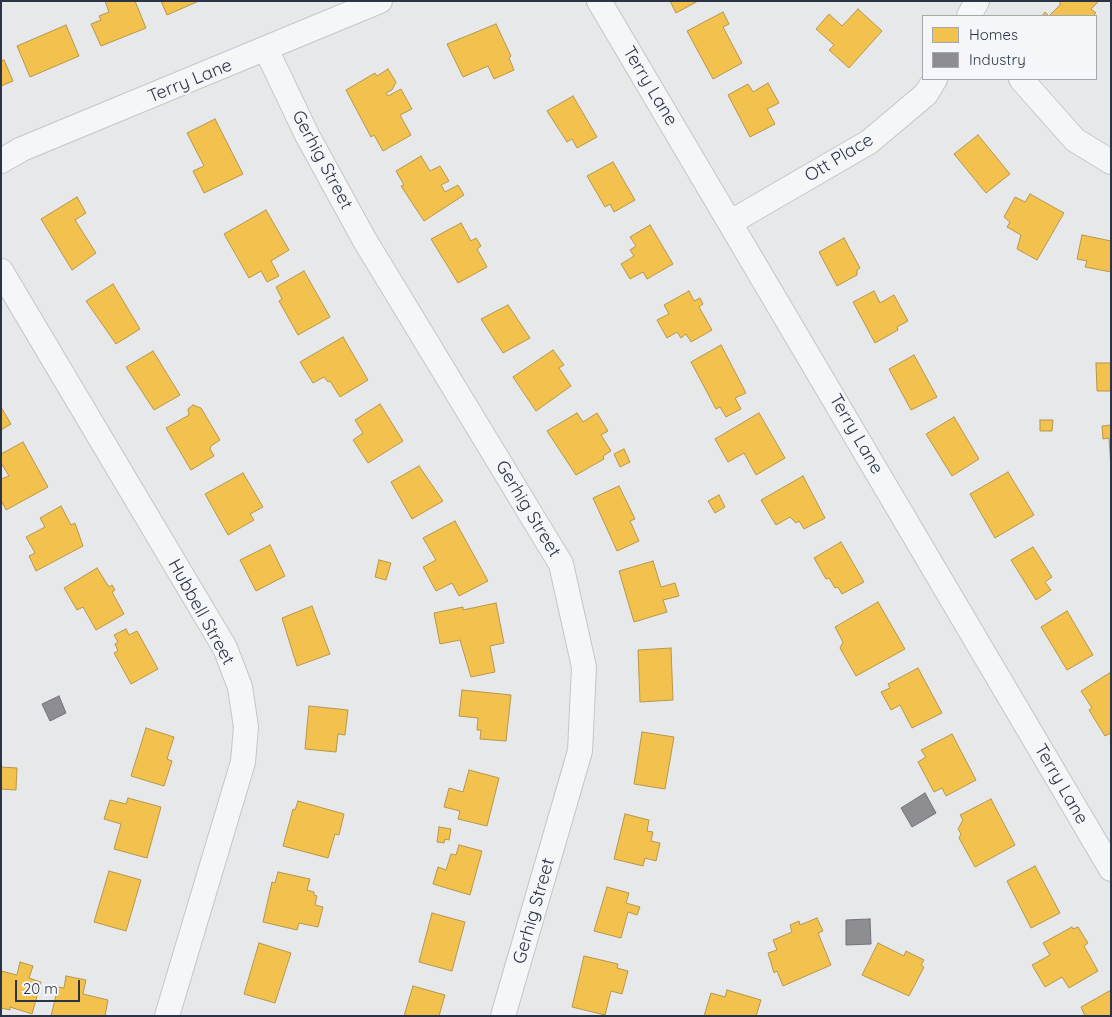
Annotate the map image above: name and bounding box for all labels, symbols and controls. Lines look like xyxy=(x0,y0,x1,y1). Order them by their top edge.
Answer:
legend xyxy=(922,15,1097,80)
text: Homes xyxy=(969,25,1018,44)
street label: Terry Lane xyxy=(618,42,682,130)
text: Industry xyxy=(969,50,1026,69)
street label: Terry Lane xyxy=(145,54,235,108)
street label: Gerhig Street xyxy=(287,107,357,213)
street label: Ott Place xyxy=(801,129,877,187)
street label: Terry Lane xyxy=(824,390,888,478)
street label: Gerhig Street xyxy=(491,457,565,561)
street label: Hubbell Street xyxy=(163,555,239,669)
street label: Terry Lane xyxy=(1029,740,1093,828)
street label: Gerhig Street xyxy=(509,856,559,966)
scale bar xyxy=(18,970,82,1002)
text: 20 m xyxy=(23,979,58,998)

